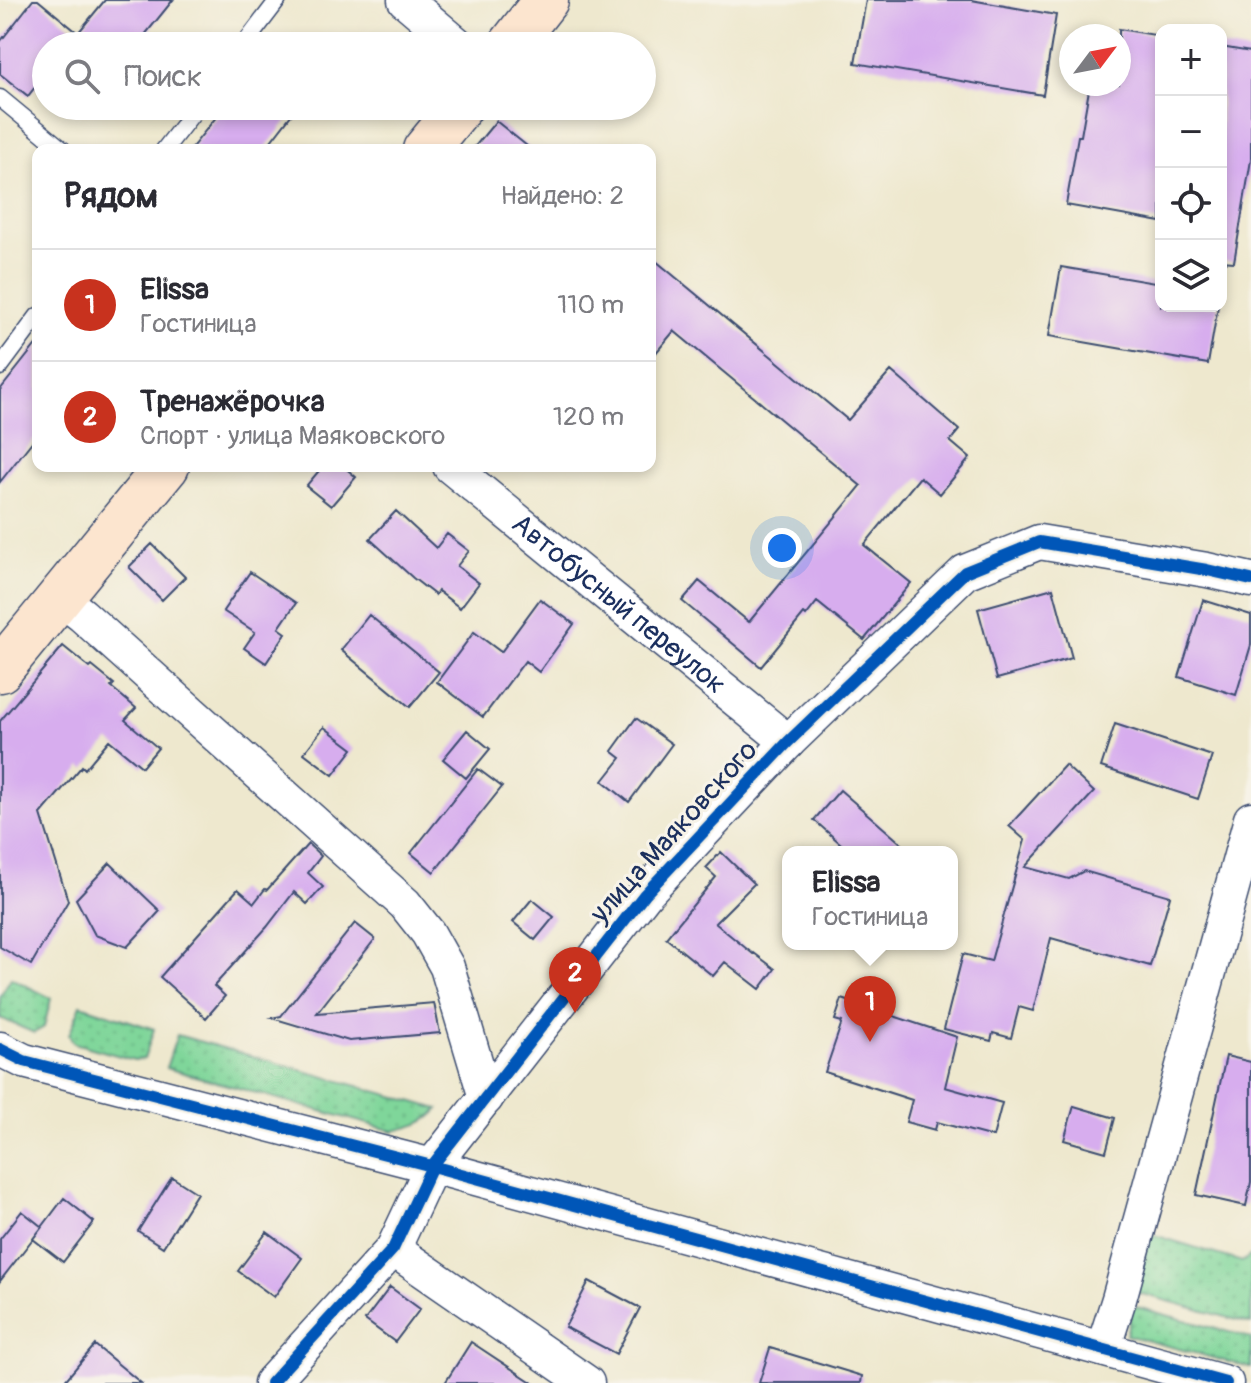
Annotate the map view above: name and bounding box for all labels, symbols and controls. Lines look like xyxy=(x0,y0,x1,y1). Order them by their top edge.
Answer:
north arrow xyxy=(1059,24,1131,96)
map controls xyxy=(1155,24,1227,312)
button: + xyxy=(1155,24,1227,96)
search box xyxy=(32,32,656,120)
icon: search xyxy=(60,54,104,98)
text: Поиск xyxy=(124,58,202,95)
button: − xyxy=(1155,96,1227,168)
button: locate xyxy=(1155,168,1227,240)
text: Рядом xyxy=(64,175,158,218)
text: Найдено: 2 xyxy=(500,180,624,212)
button: layers xyxy=(1155,240,1227,312)
text: Elissa xyxy=(140,271,209,308)
text: 1 xyxy=(85,289,95,321)
text: 110 m xyxy=(557,289,624,321)
text: Гостиница xyxy=(140,308,257,340)
text: Тренажёрочка xyxy=(140,383,325,420)
text: 2 xyxy=(83,401,97,433)
text: 120 m xyxy=(553,401,624,433)
text: Спорт · улица Маяковского xyxy=(140,420,445,452)
street label: Автобусный переулок xyxy=(505,506,733,702)
your location xyxy=(762,528,802,568)
street label: улица Маяковского xyxy=(582,733,765,931)
popup xyxy=(782,846,958,950)
text: Elissa xyxy=(812,864,881,901)
text: Гостиница xyxy=(812,901,928,933)
pin: 2 xyxy=(549,947,601,1013)
pin: 1 xyxy=(844,976,896,1042)

